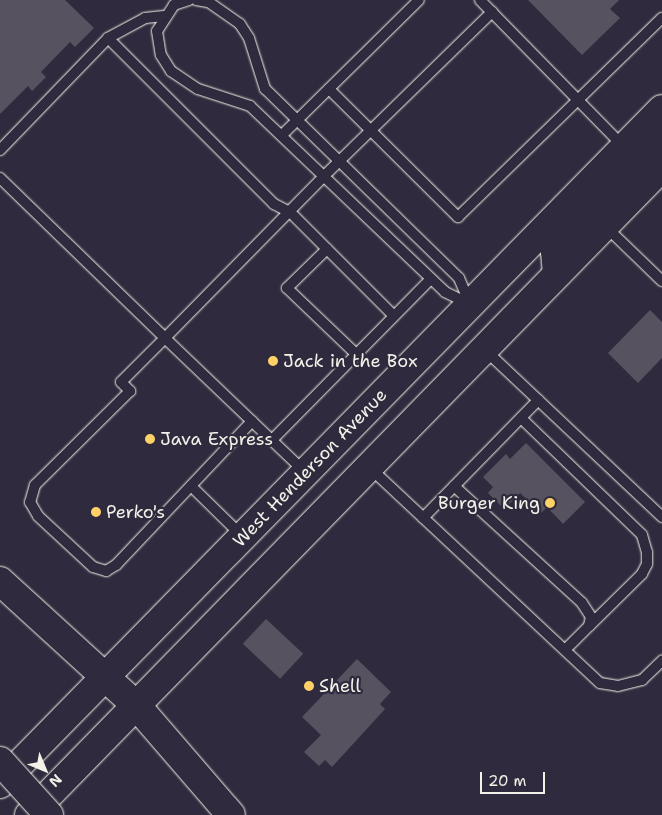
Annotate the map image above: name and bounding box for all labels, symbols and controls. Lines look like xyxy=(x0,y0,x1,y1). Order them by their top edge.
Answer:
place label: Jack in the Box xyxy=(283,350,418,372)
marker: Jack in the Box xyxy=(267,355,279,367)
street label: West Henderson Avenue xyxy=(229,384,391,552)
place label: Java Express xyxy=(160,428,273,450)
marker: Java Express xyxy=(144,433,156,445)
place label: Burger King xyxy=(438,492,540,514)
marker: Burger King xyxy=(544,497,556,509)
place label: Perko's xyxy=(106,501,165,523)
marker: Perko's xyxy=(90,506,102,518)
place label: Shell xyxy=(319,675,361,697)
marker: Shell xyxy=(303,680,315,692)
north arrow xyxy=(20,745,70,795)
scale bar xyxy=(482,762,547,794)
text: N xyxy=(45,770,66,791)
text: 20 m xyxy=(488,771,527,791)

